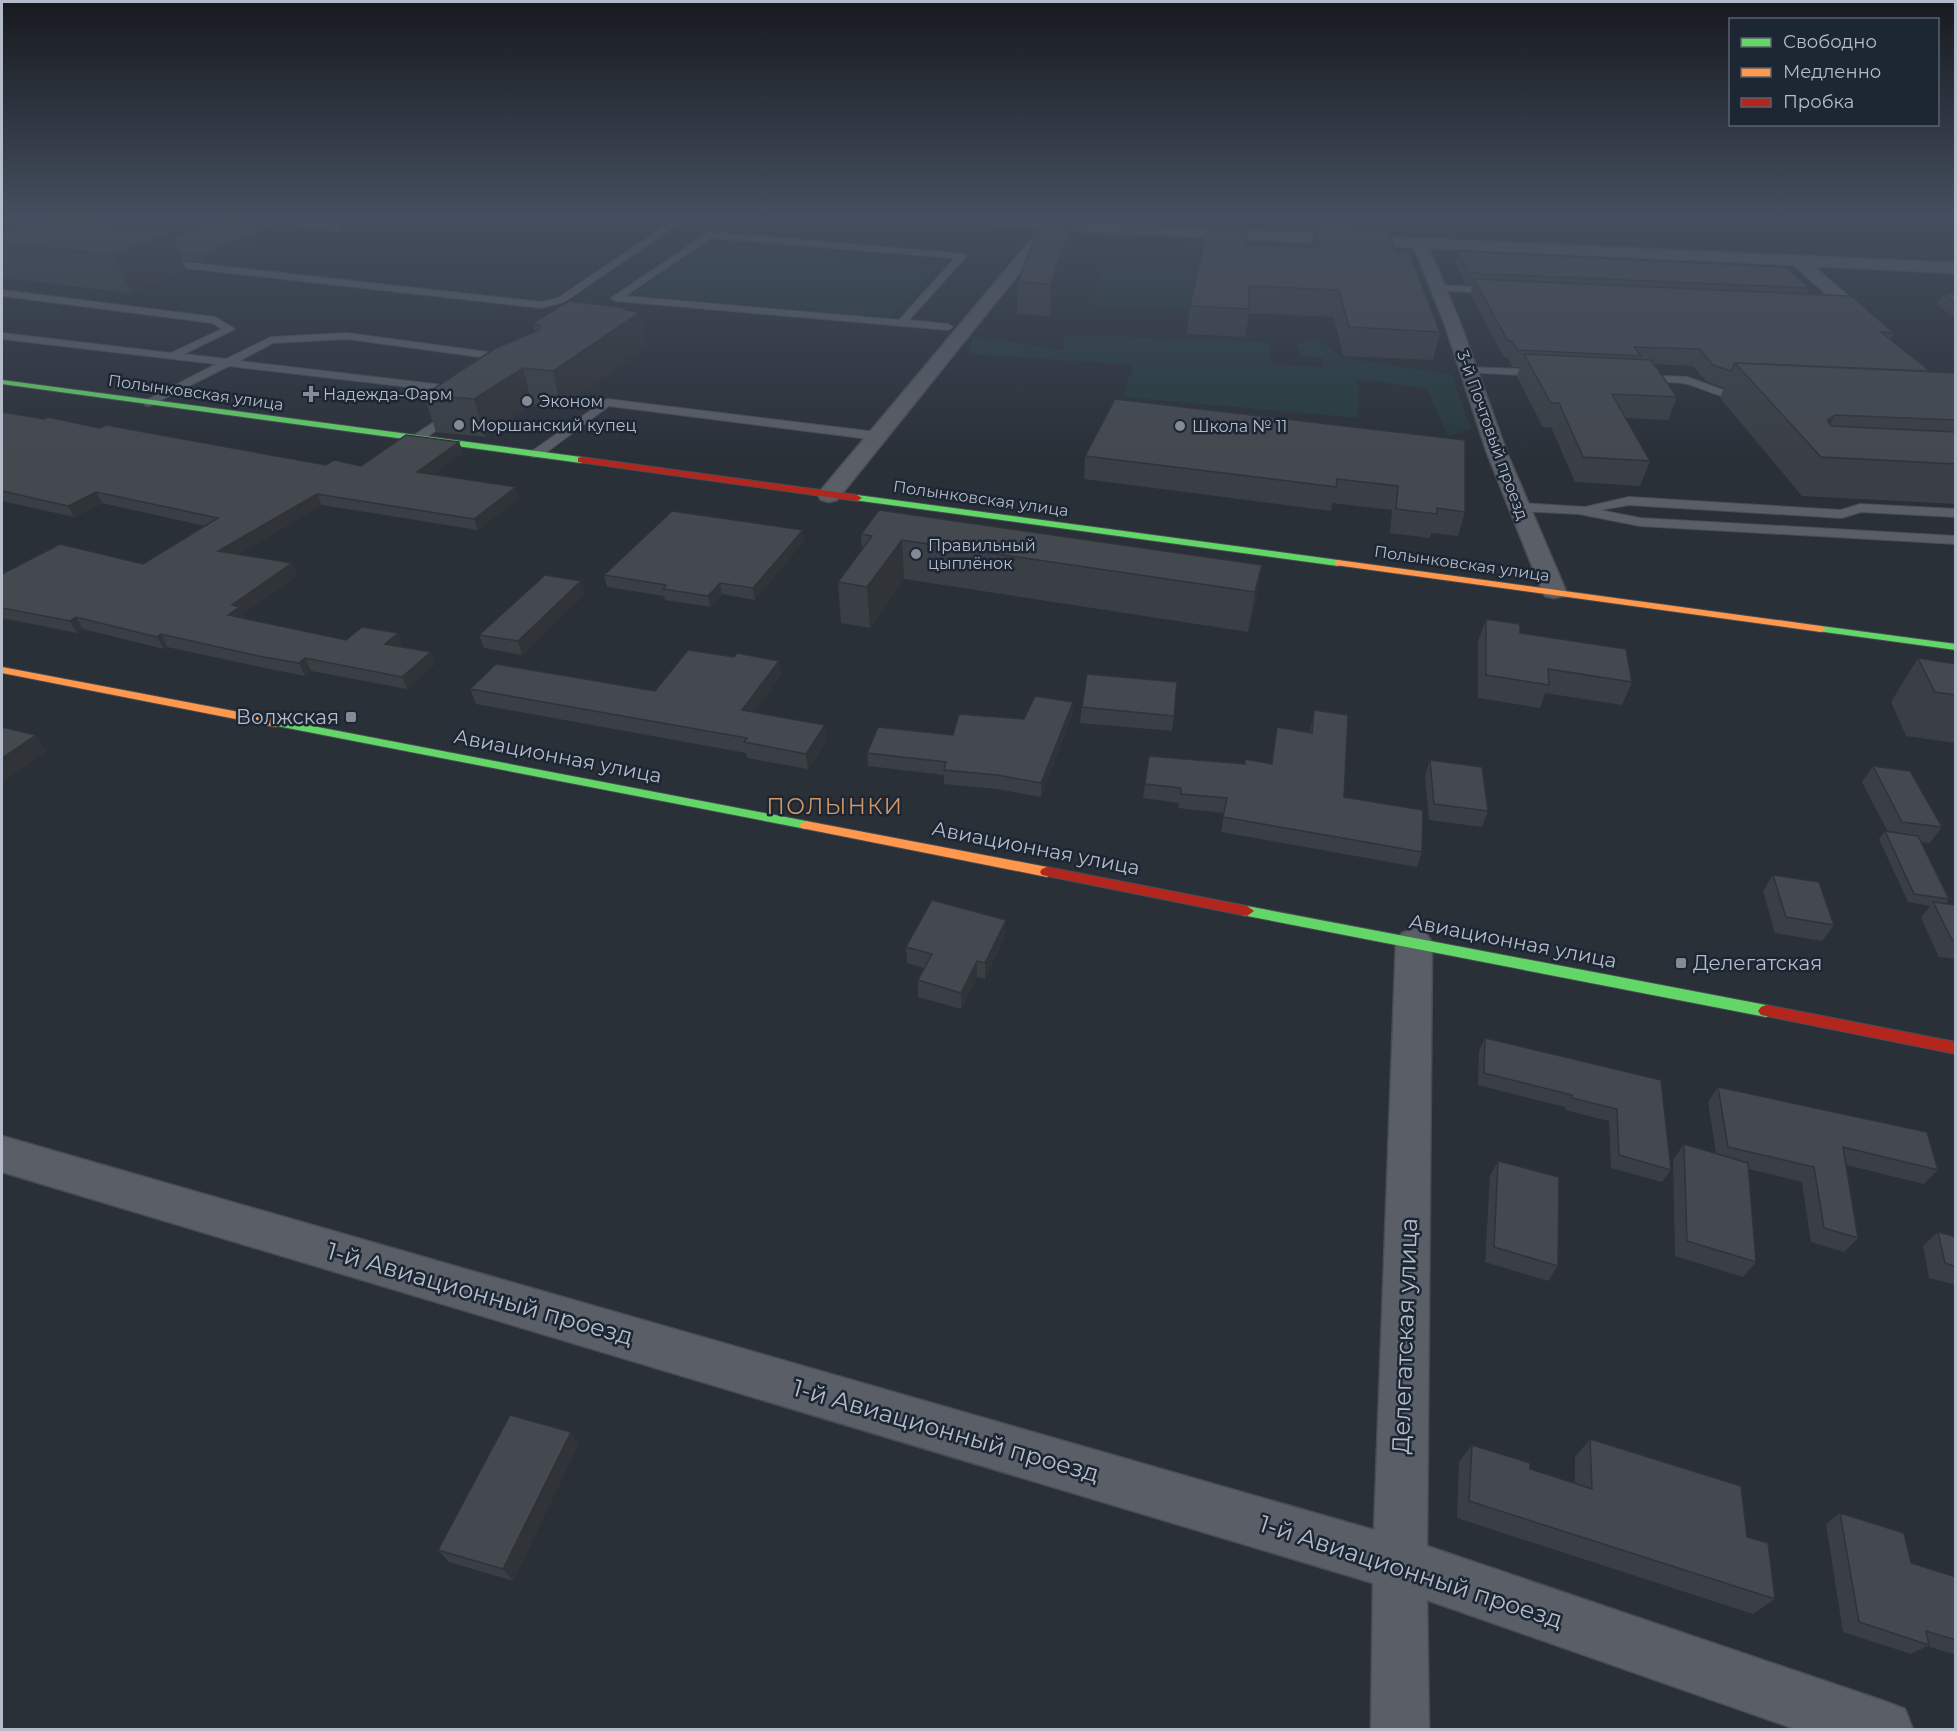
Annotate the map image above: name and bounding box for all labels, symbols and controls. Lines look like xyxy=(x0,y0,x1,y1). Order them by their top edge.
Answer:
legend xyxy=(1729,18,1939,126)
text: Свободно xyxy=(1783,31,1877,53)
text: Медленно xyxy=(1783,61,1881,83)
text: Пробка xyxy=(1783,91,1854,113)
street label: 3-й Почтовый проезд xyxy=(1453,348,1532,522)
street label: Полынковская улица xyxy=(107,371,285,414)
place label: Надежда-Фарм xyxy=(323,385,452,404)
marker: Надежда-Фарм xyxy=(304,387,318,401)
place label: Эконом xyxy=(539,392,603,411)
marker: Эконом xyxy=(520,394,534,408)
place label: Моршанский купец xyxy=(471,416,637,435)
place label: Школа № 11 xyxy=(1192,417,1287,436)
marker: Моршанский купец xyxy=(452,418,466,432)
marker: Школа № 11 xyxy=(1173,419,1187,433)
street label: Полынковская улица xyxy=(892,477,1070,520)
place label: Правильный цыплёнок xyxy=(928,536,1036,573)
street label: Полынковская улица xyxy=(1373,542,1551,585)
marker: Правильный цыплёнок xyxy=(909,547,923,561)
place label: Волжская xyxy=(236,705,339,729)
marker: Волжская xyxy=(344,710,358,724)
street label: Авиационная улица xyxy=(452,724,664,788)
district label: ПОЛЫНКИ xyxy=(767,793,903,820)
street label: Авиационная улица xyxy=(930,816,1142,880)
street label: Авиационная улица xyxy=(1407,909,1619,973)
place label: Делегатская xyxy=(1693,951,1822,975)
marker: Делегатская xyxy=(1674,956,1688,970)
street label: Делегатская улица xyxy=(1386,1217,1423,1455)
street label: 1-й Авиационный проезд xyxy=(324,1236,636,1351)
street label: 1-й Авиационный проезд xyxy=(790,1373,1102,1488)
street label: 1-й Авиационный проезд xyxy=(1256,1509,1566,1634)

